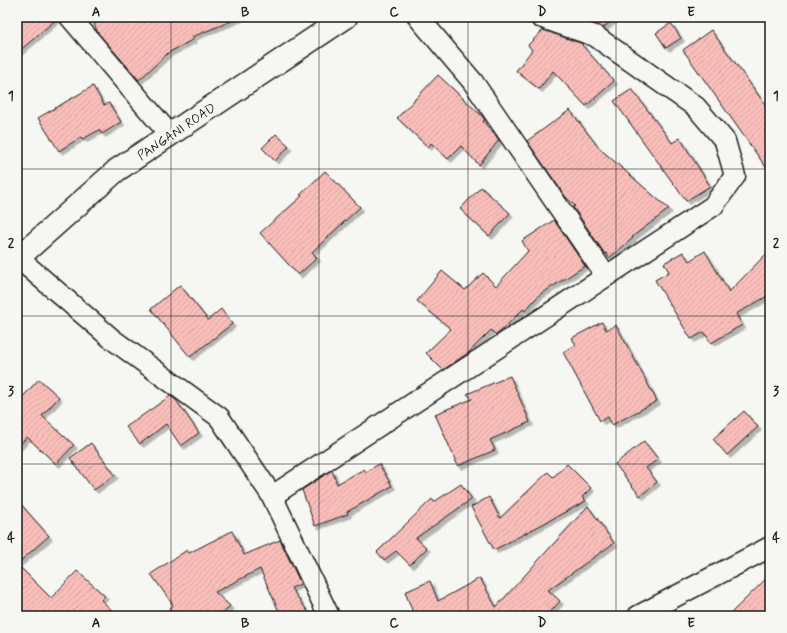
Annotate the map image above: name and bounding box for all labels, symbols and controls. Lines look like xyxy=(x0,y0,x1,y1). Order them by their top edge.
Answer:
text: A xyxy=(92,4,100,21)
text: B xyxy=(241,4,250,21)
text: C xyxy=(389,4,399,21)
text: D xyxy=(538,4,547,21)
text: E xyxy=(687,4,695,21)
text: 1 xyxy=(8,88,14,105)
text: 1 xyxy=(773,88,779,105)
street label: PANGANI ROAD xyxy=(134,100,219,165)
text: 2 xyxy=(8,235,15,252)
text: 2 xyxy=(773,235,780,252)
text: 3 xyxy=(8,383,14,400)
text: 3 xyxy=(773,383,779,400)
text: 4 xyxy=(7,530,15,547)
text: 4 xyxy=(772,530,780,547)
text: A xyxy=(92,615,100,632)
text: B xyxy=(241,615,250,632)
text: C xyxy=(389,615,399,632)
text: D xyxy=(538,615,547,632)
text: E xyxy=(687,615,695,632)

